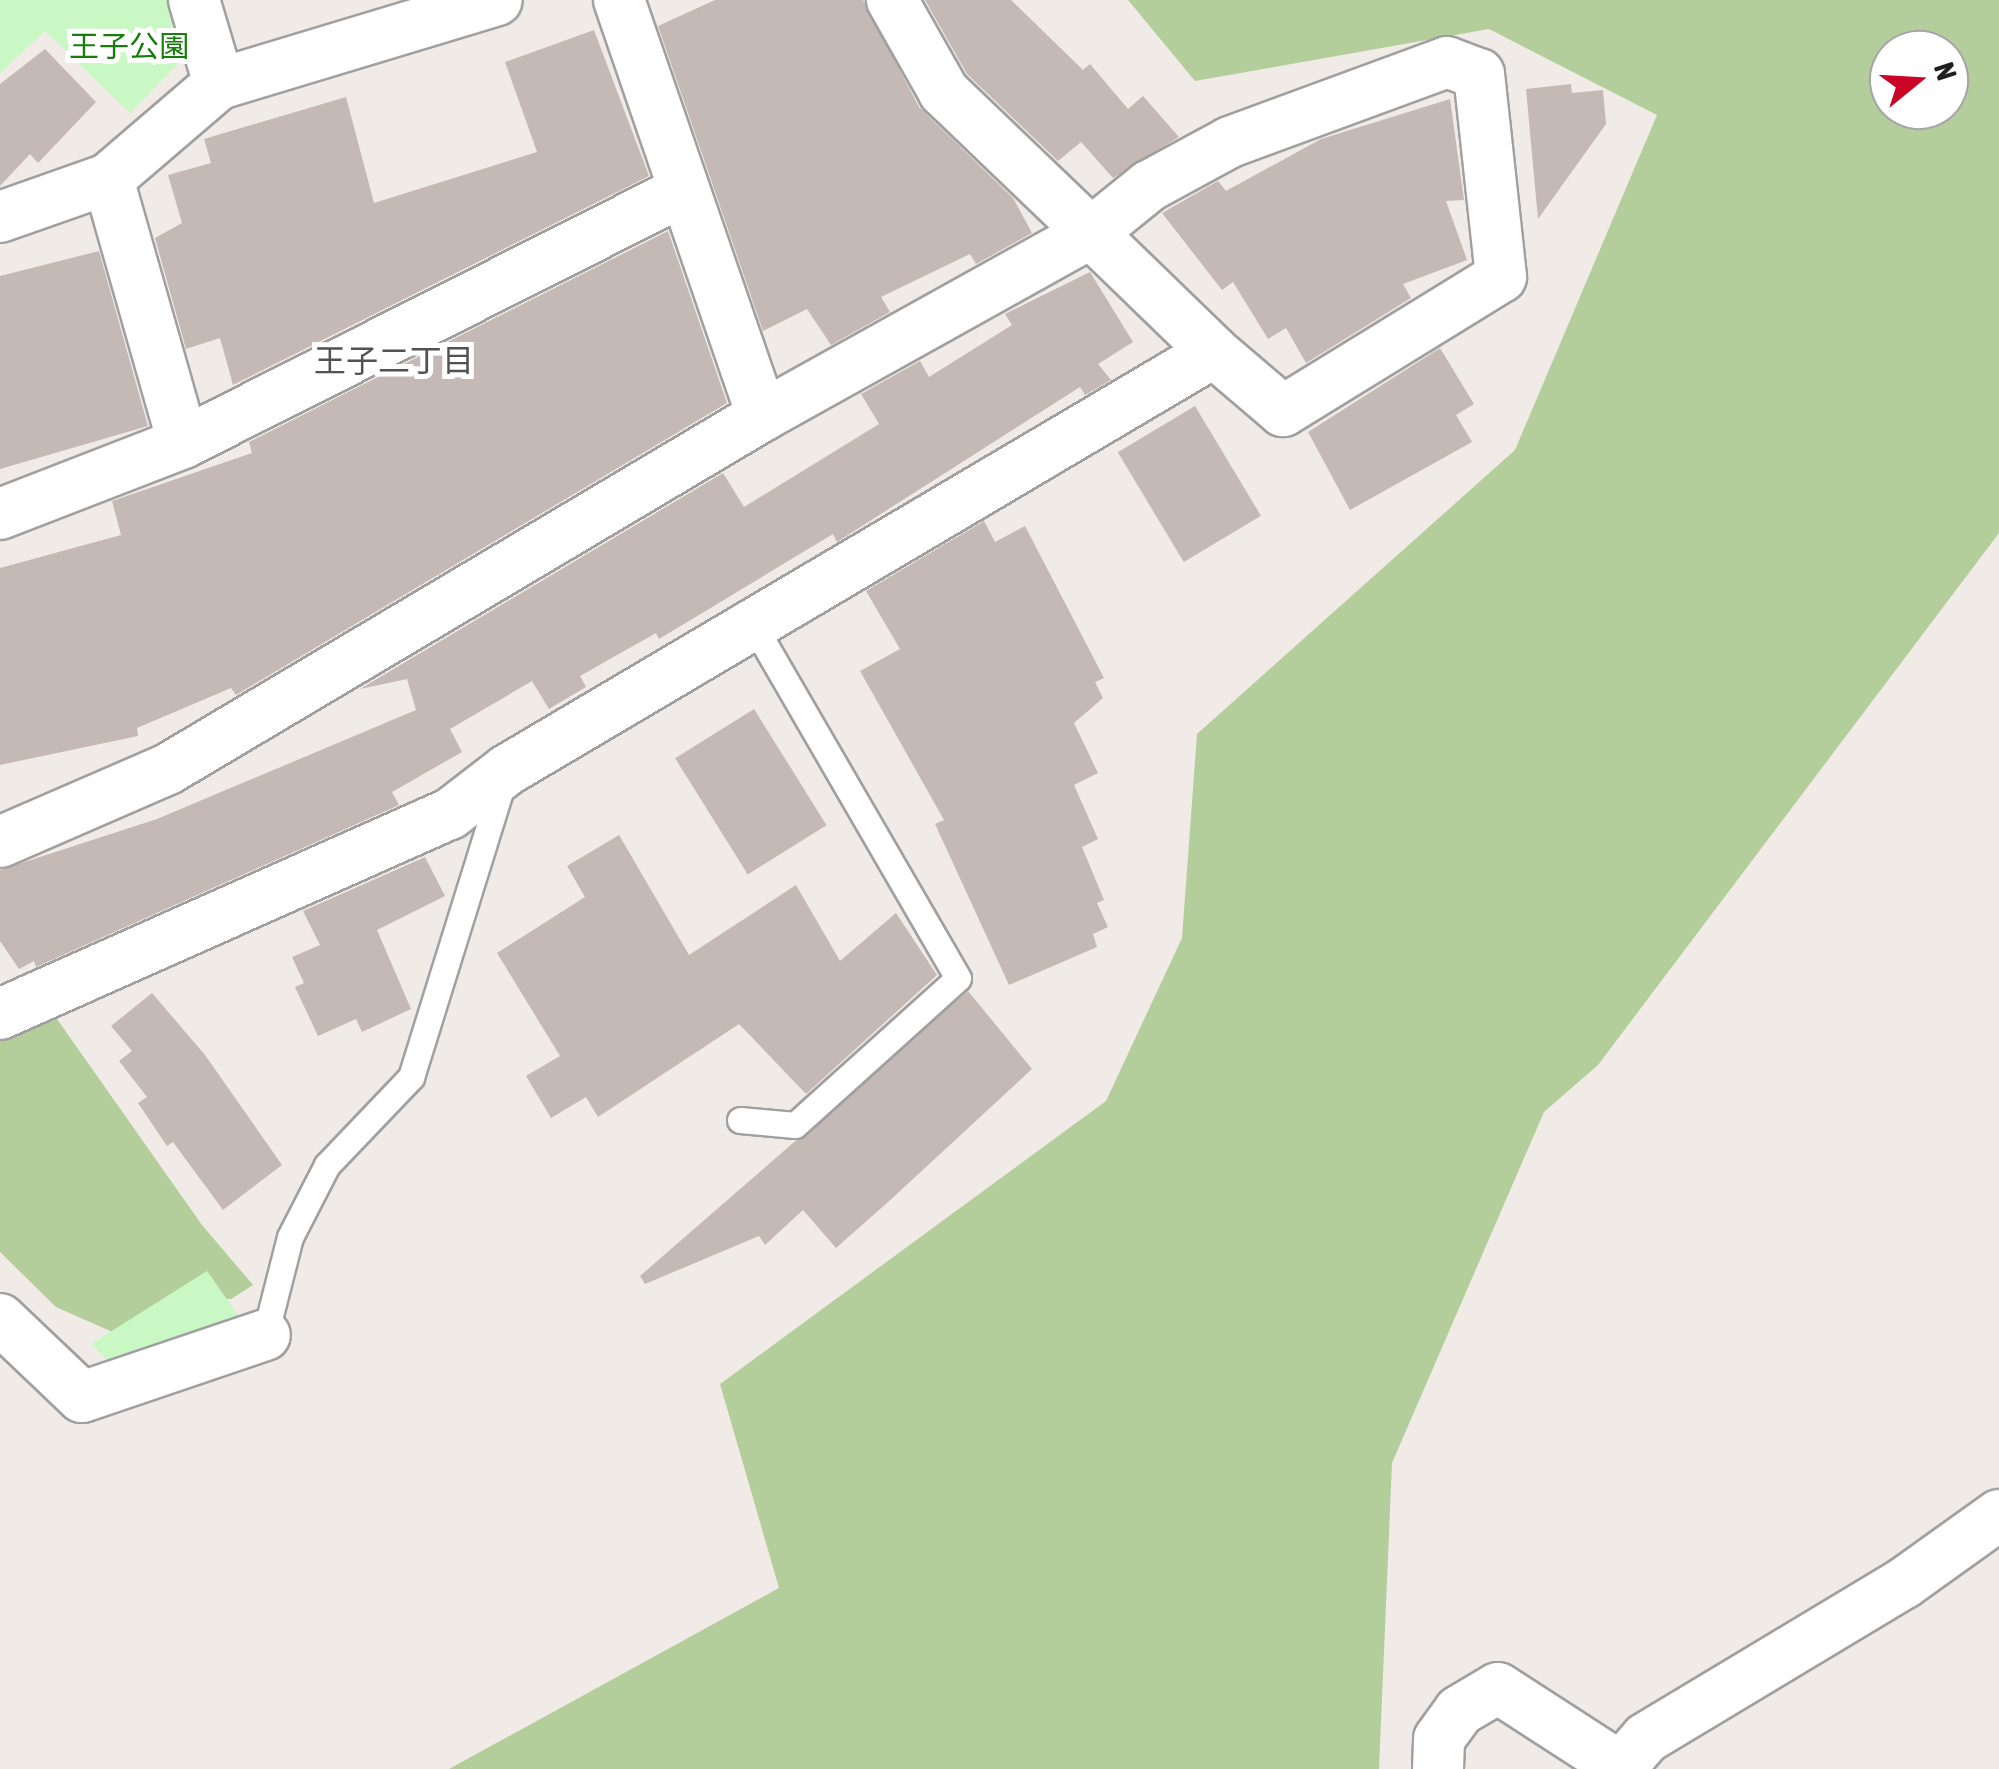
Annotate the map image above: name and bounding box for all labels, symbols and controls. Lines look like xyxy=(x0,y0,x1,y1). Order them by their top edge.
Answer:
park label: 王子公園 xyxy=(69,28,189,64)
north arrow xyxy=(1869,30,1969,130)
text: N xyxy=(1928,59,1963,84)
district label: 王子二丁目 xyxy=(314,342,474,380)

